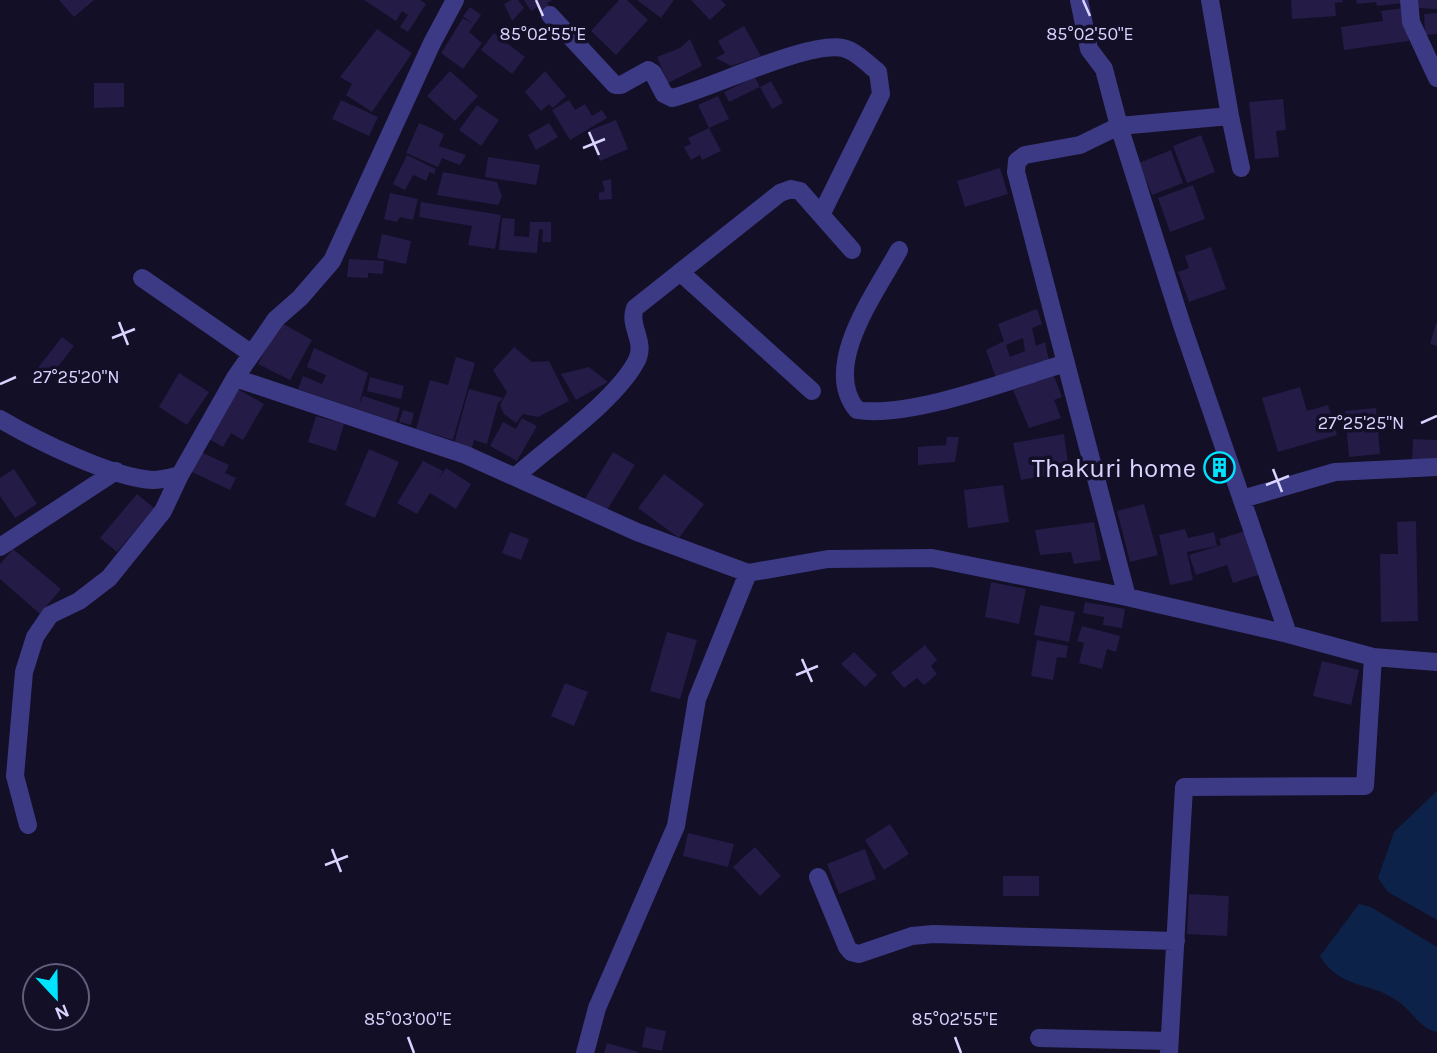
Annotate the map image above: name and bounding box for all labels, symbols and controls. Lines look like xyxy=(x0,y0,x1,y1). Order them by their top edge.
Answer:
text: 85°02'55"E xyxy=(500,23,586,45)
text: 85°02'50"E xyxy=(1046,23,1134,45)
text: 27°25'20"N xyxy=(33,366,119,388)
text: 27°25'25"N xyxy=(1318,412,1404,434)
building icon: Thakuri home xyxy=(1202,451,1236,485)
place label: Thakuri home xyxy=(1032,453,1196,484)
north arrow xyxy=(21,962,91,1032)
text: N xyxy=(52,999,72,1025)
text: 85°03'00"E xyxy=(364,1008,452,1030)
text: 85°02'55"E xyxy=(912,1008,998,1030)

